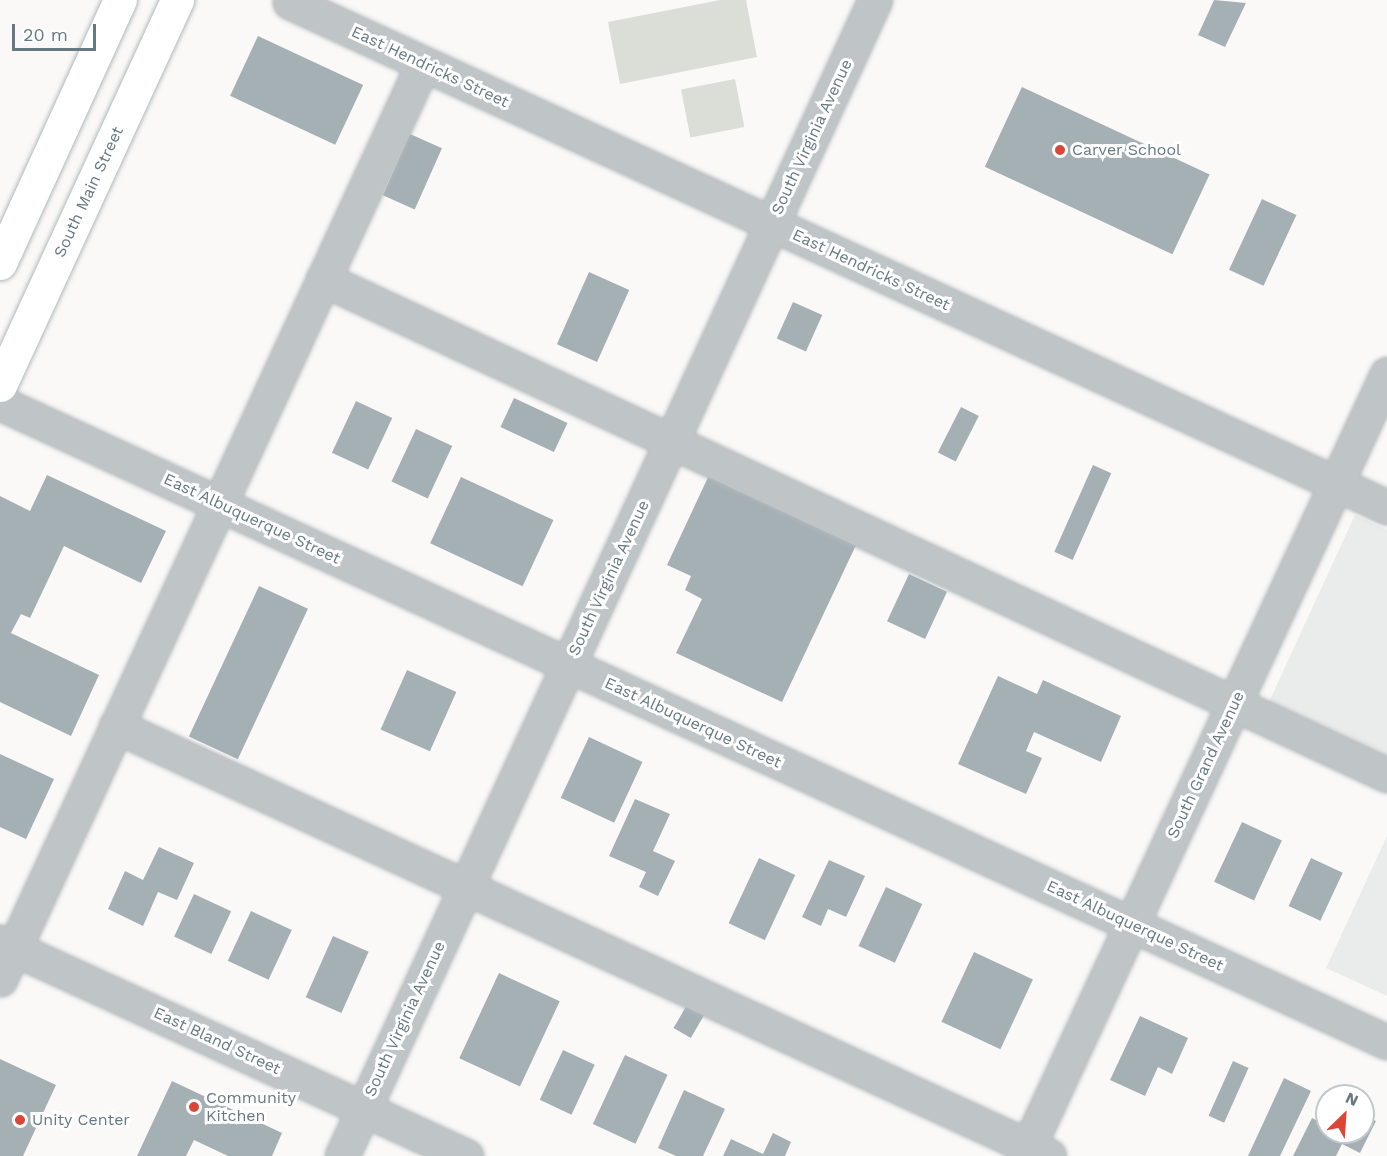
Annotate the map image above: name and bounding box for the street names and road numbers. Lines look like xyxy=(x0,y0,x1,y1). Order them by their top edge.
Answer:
street label: East Hendricks Street xyxy=(348,22,512,112)
street label: South Virginia Avenue xyxy=(767,56,857,218)
street label: South Main Street xyxy=(50,124,128,260)
street label: East Hendricks Street xyxy=(789,225,953,315)
street label: East Albuquerque Street xyxy=(160,469,344,569)
street label: South Virginia Avenue xyxy=(564,497,654,659)
street label: East Albuquerque Street xyxy=(601,673,785,773)
street label: South Grand Avenue xyxy=(1163,688,1249,842)
street label: East Albuquerque Street xyxy=(1043,876,1227,976)
street label: South Virginia Avenue xyxy=(360,938,450,1100)
street label: East Bland Street xyxy=(150,1003,284,1079)

